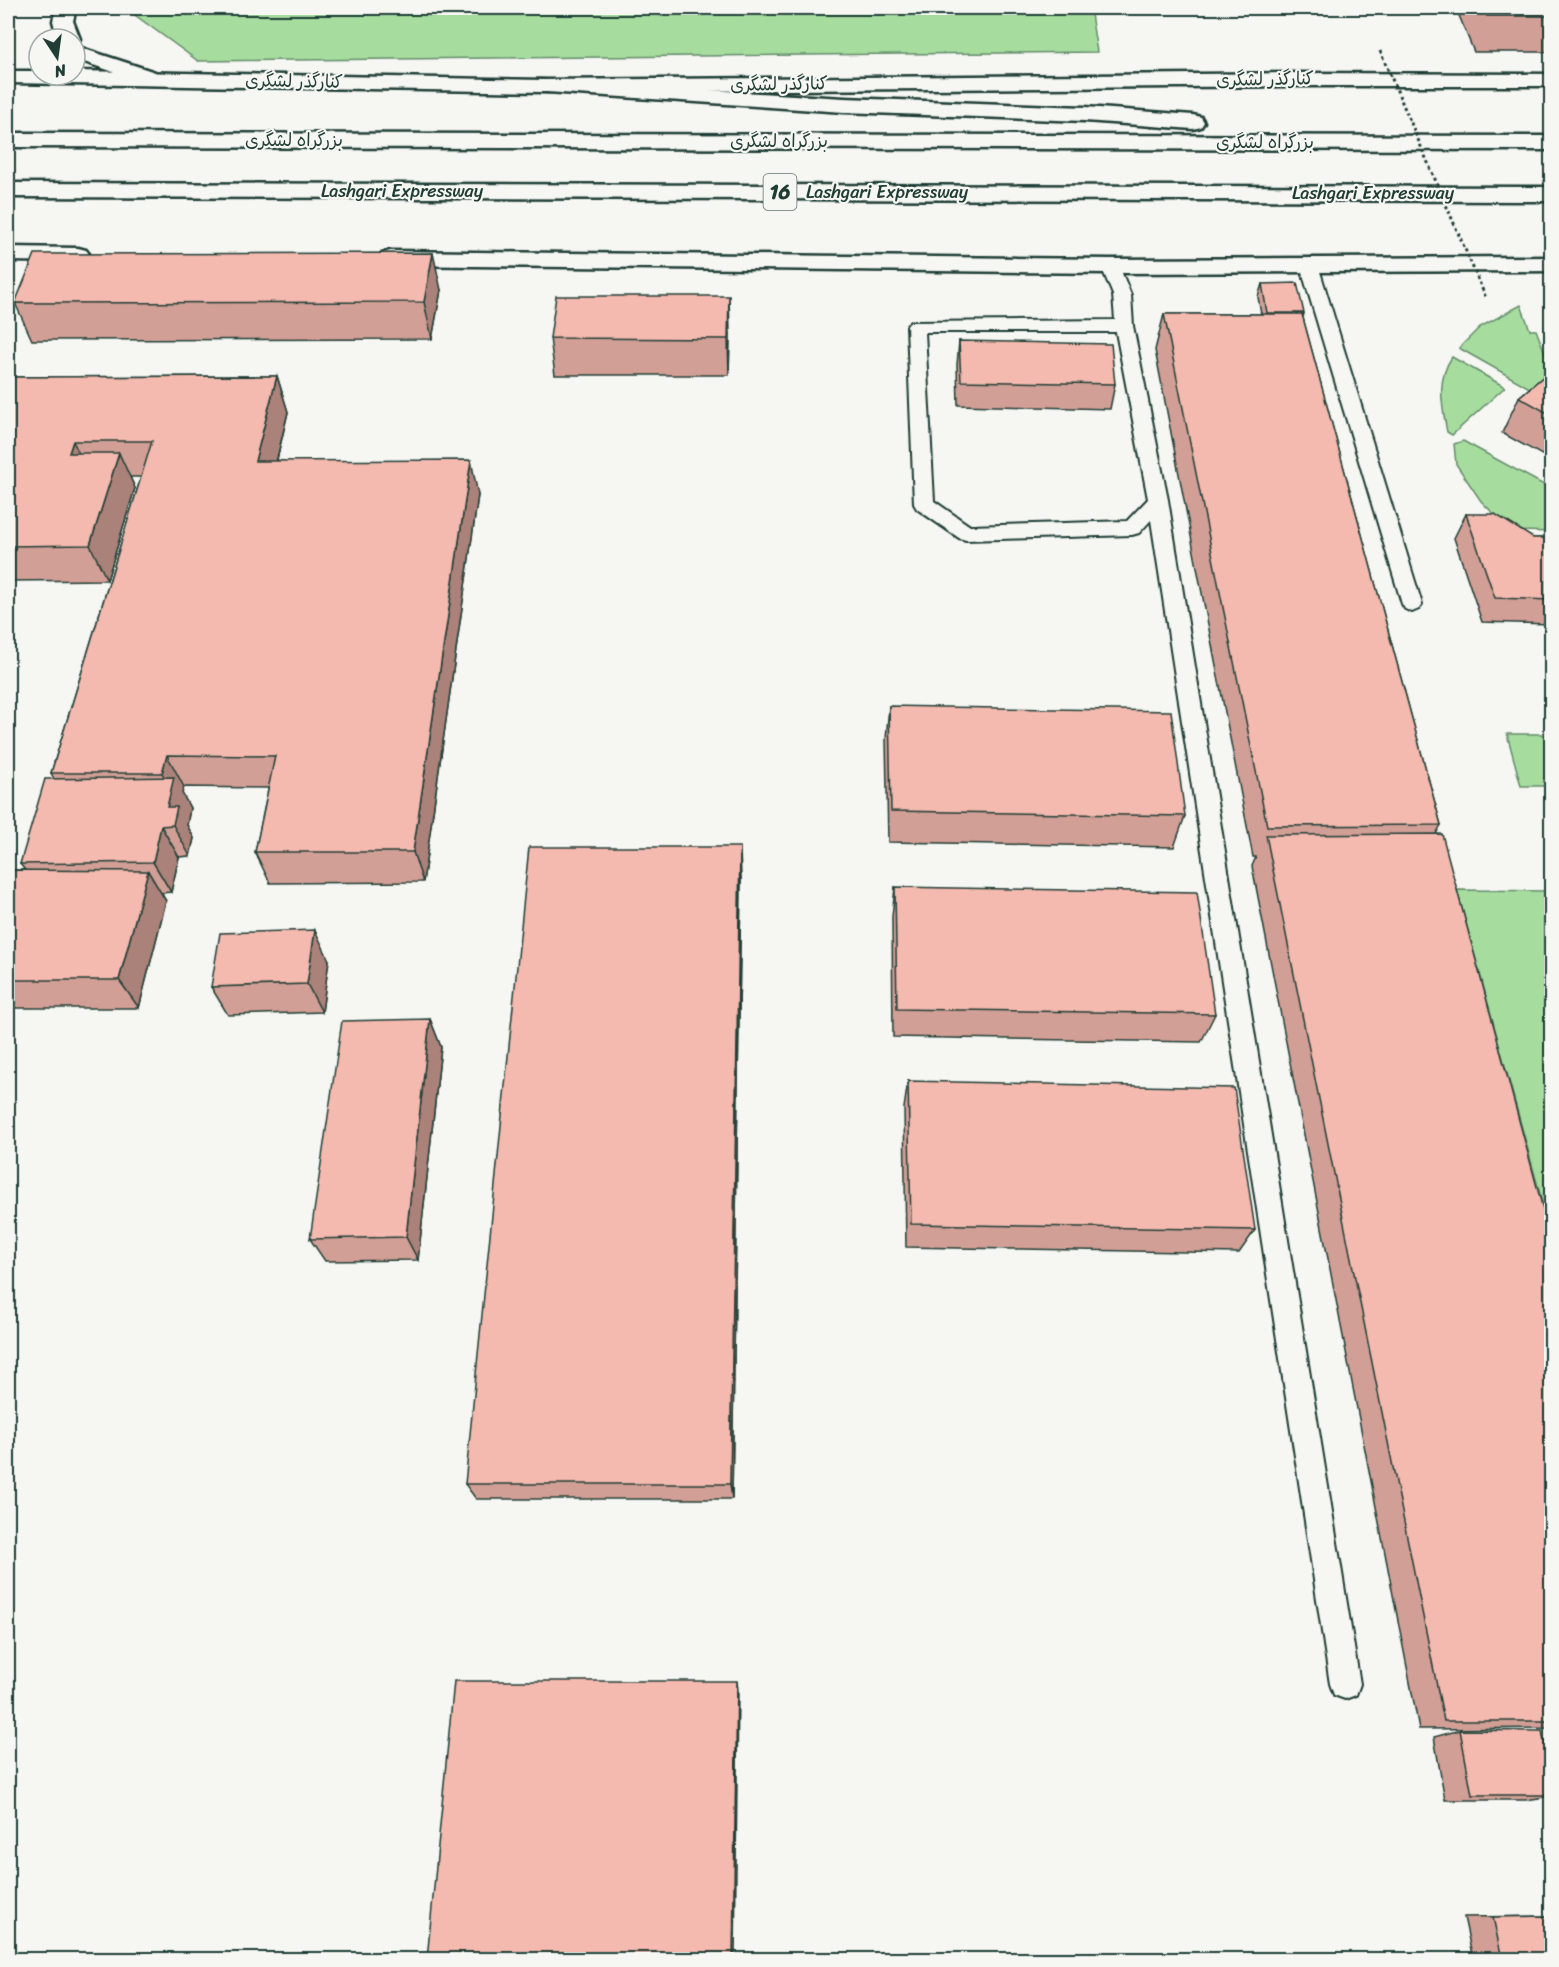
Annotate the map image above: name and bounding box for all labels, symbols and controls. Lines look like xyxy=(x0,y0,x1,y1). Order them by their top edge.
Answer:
north arrow xyxy=(27,27,87,87)
text: N xyxy=(51,56,70,87)
street label: کنارگذر لشگری xyxy=(1216,62,1314,96)
street label: کنارگذر لشگری xyxy=(245,64,343,98)
street label: کنارگذر لشگری xyxy=(730,67,828,101)
street label: بزرگراه لشگری xyxy=(245,124,343,156)
street label: بزرگراه لشگری xyxy=(730,125,828,157)
street label: بزرگراه لشگری xyxy=(1216,126,1314,158)
road number: 16 xyxy=(764,174,796,210)
street label: Lashgari Expressway xyxy=(321,175,484,207)
street label: Lashgari Expressway xyxy=(806,176,969,208)
street label: Lashgari Expressway xyxy=(1292,177,1455,209)

